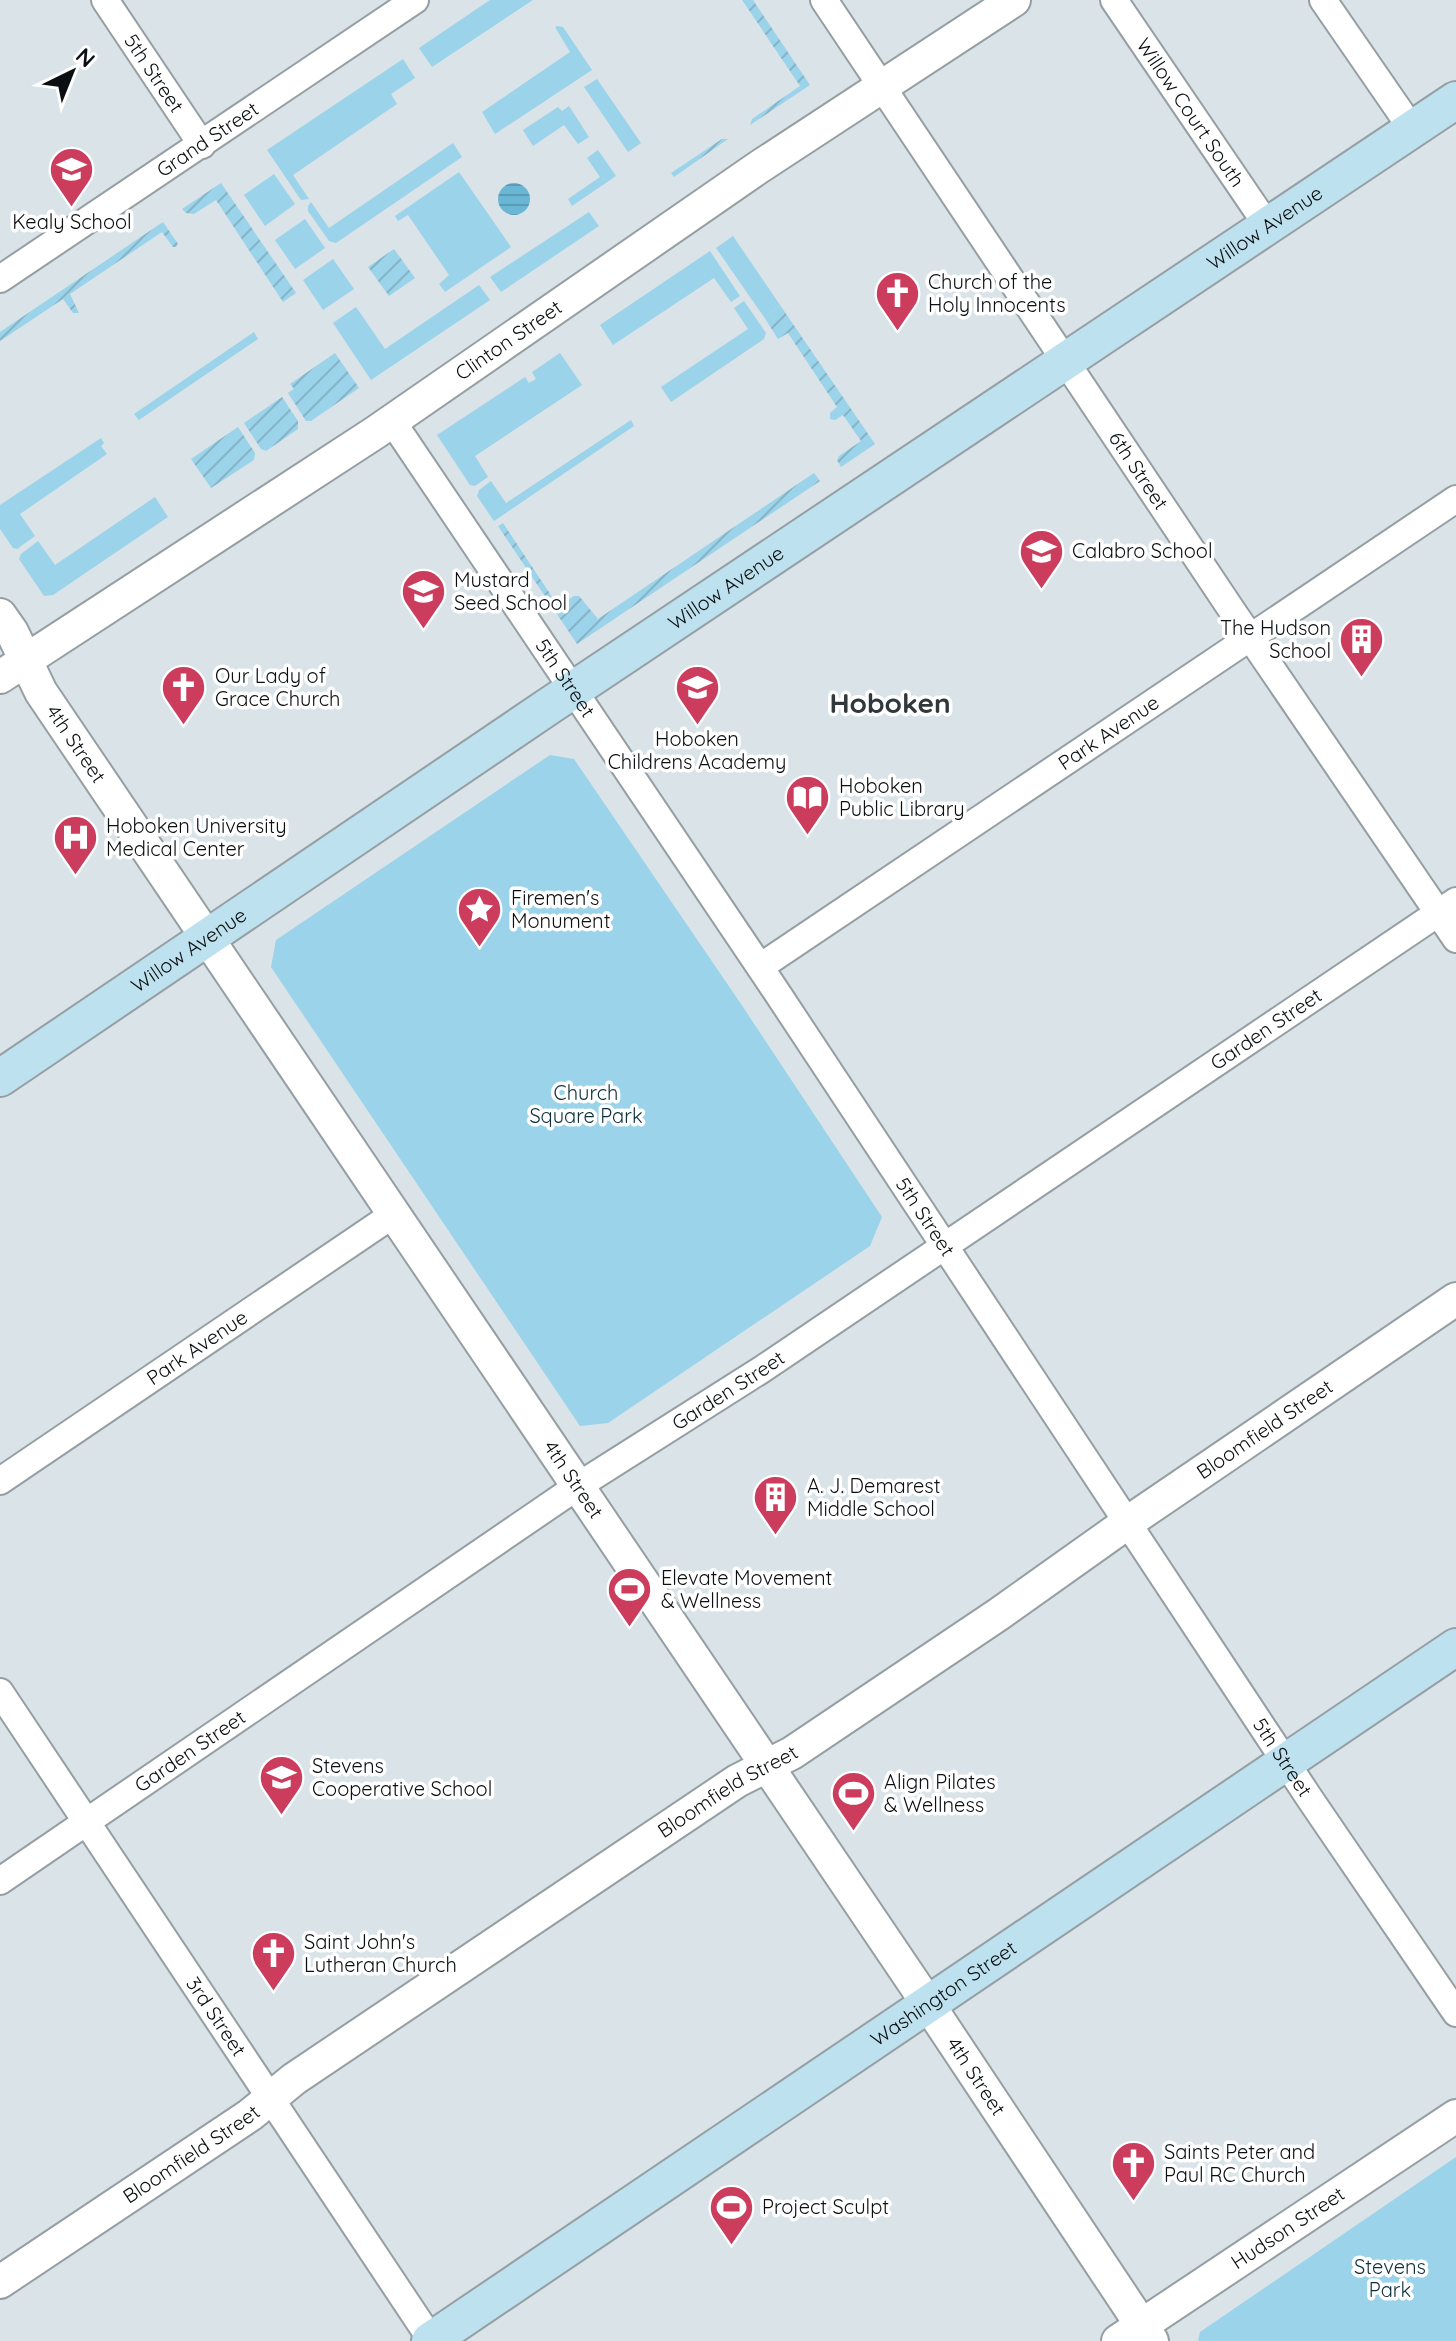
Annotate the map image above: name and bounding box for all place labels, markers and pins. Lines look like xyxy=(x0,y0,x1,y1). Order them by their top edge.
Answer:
school or university icon: Kealy School xyxy=(48,146,96,209)
place label: Kealy School xyxy=(12,209,132,234)
place label: Church of the Holy Innocents xyxy=(928,269,1066,317)
church icon: Church of the Holy Innocents xyxy=(873,270,921,333)
school or university icon: Calabro School xyxy=(1017,527,1065,590)
place label: Calabro School xyxy=(1072,538,1213,563)
place label: Mustard Seed School xyxy=(454,567,567,615)
school or university icon: Mustard Seed School xyxy=(399,568,447,631)
place label: The Hudson School xyxy=(1220,615,1331,663)
building icon: The Hudson School xyxy=(1338,616,1386,679)
church icon: Our Lady of Grace Church xyxy=(160,663,208,726)
place label: Our Lady of Grace Church xyxy=(215,663,340,711)
school or university icon: Hoboken Childrens Academy xyxy=(673,663,721,726)
place label: Hoboken Childrens Academy xyxy=(608,726,786,774)
library icon: Hoboken Public Library xyxy=(784,773,832,836)
place label: Hoboken Public Library xyxy=(839,773,965,821)
hospital icon: Hoboken University Medical Center xyxy=(51,813,99,876)
place label: Hoboken University Medical Center xyxy=(106,813,287,861)
place icon: Firemen's Monument xyxy=(456,885,504,948)
place label: Firemen's Monument xyxy=(511,885,611,933)
building icon: A. J. Demarest Middle School xyxy=(752,1473,800,1536)
place label: A. J. Demarest Middle School xyxy=(807,1473,941,1521)
sports icon: Elevate Movement & Wellness xyxy=(606,1565,654,1628)
place label: Elevate Movement & Wellness xyxy=(661,1565,832,1613)
school or university icon: Stevens Cooperative School xyxy=(257,1753,305,1816)
place label: Stevens Cooperative School xyxy=(312,1753,492,1801)
sports icon: Align Pilates & Wellness xyxy=(829,1769,877,1832)
place label: Align Pilates & Wellness xyxy=(884,1769,996,1817)
place label: Saint John's Lutheran Church xyxy=(304,1929,457,1977)
church icon: Saint John's Lutheran Church xyxy=(249,1930,297,1993)
place label: Saints Peter and Paul RC Church xyxy=(1164,2139,1315,2187)
church icon: Saints Peter and Paul RC Church xyxy=(1109,2140,1157,2203)
sports icon: Project Sculpt xyxy=(707,2183,755,2246)
place label: Project Sculpt xyxy=(762,2194,889,2219)

